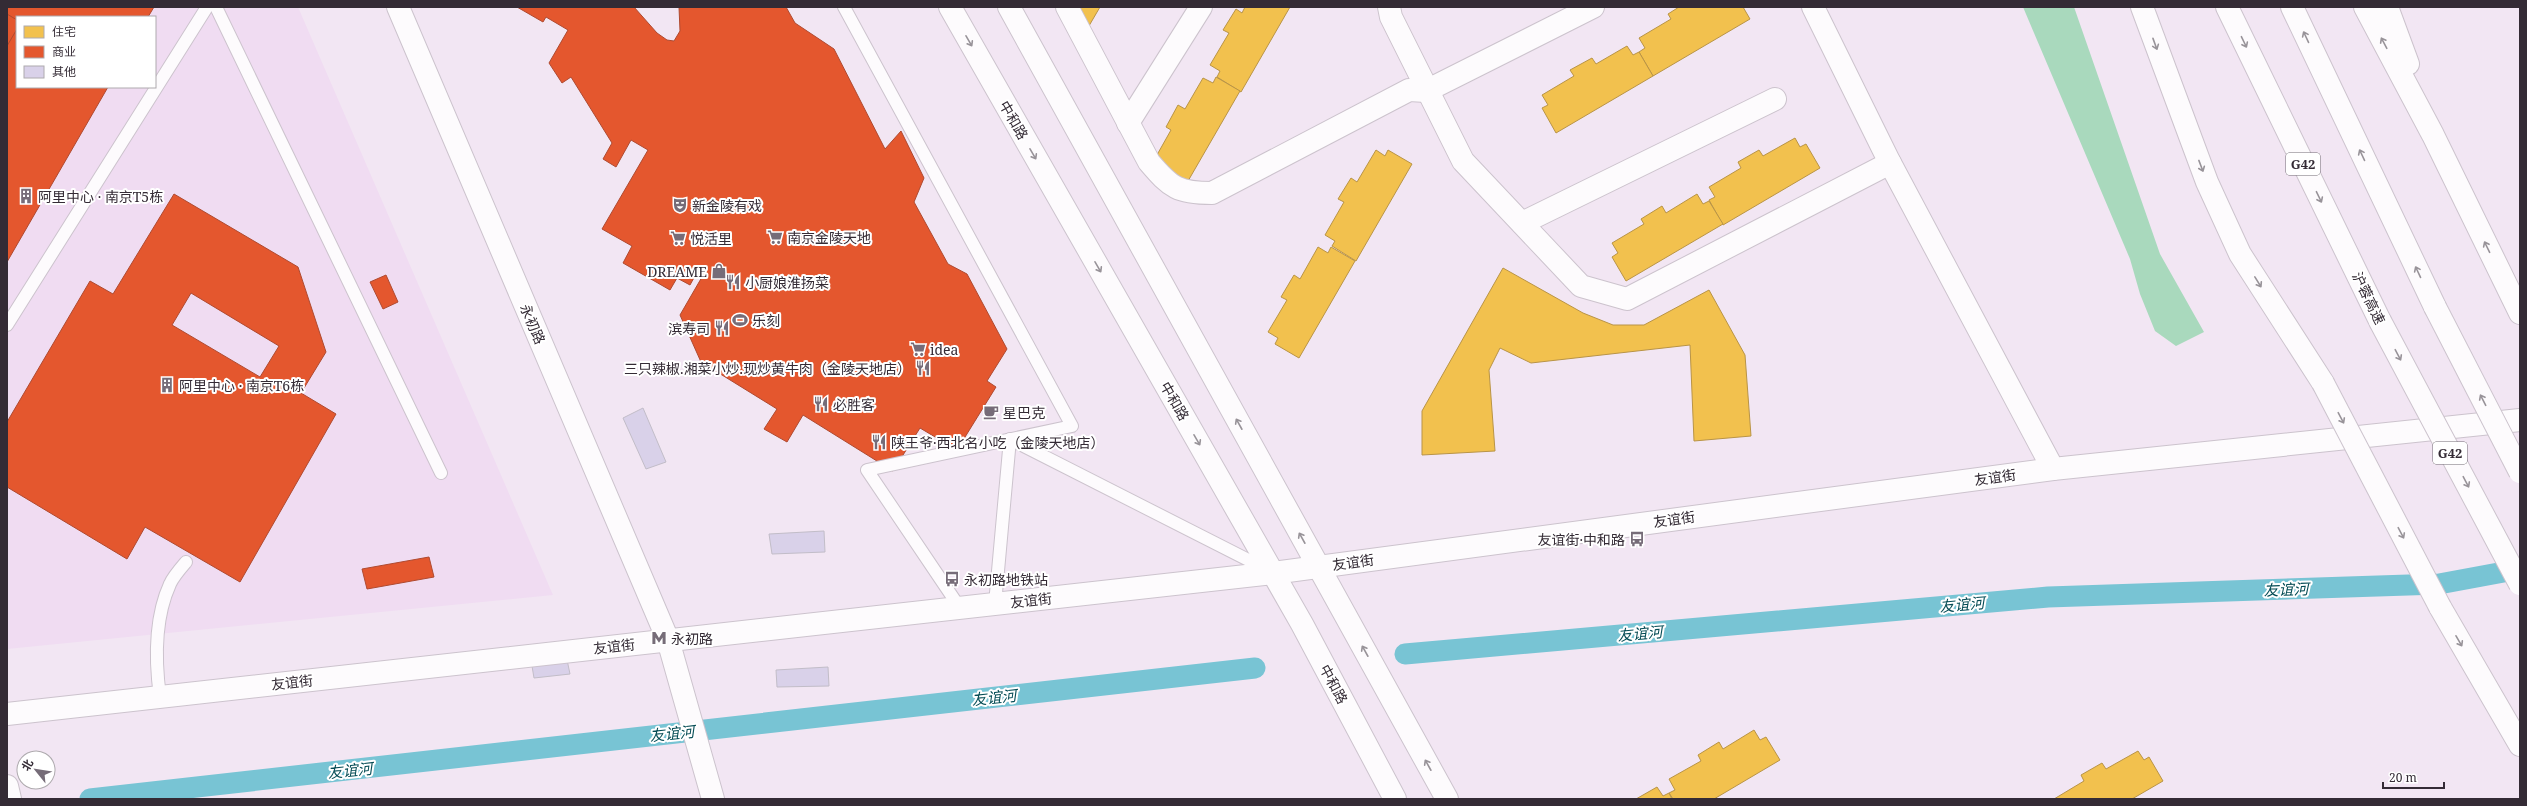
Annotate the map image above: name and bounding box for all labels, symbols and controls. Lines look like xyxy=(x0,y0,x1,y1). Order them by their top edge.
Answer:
legend xyxy=(16,16,156,88)
text: 住宅 xyxy=(52,23,76,40)
one-way arrow xyxy=(2302,32,2309,44)
one-way arrow xyxy=(966,35,973,47)
one-way arrow xyxy=(2241,36,2248,48)
one-way arrow xyxy=(2152,37,2160,49)
one-way arrow xyxy=(2380,38,2388,50)
text: 商业 xyxy=(52,43,76,60)
text: 其他 xyxy=(52,63,76,80)
street label: 中和路 xyxy=(995,97,1033,143)
one-way arrow xyxy=(1030,148,1038,160)
one-way arrow xyxy=(2358,149,2365,161)
road number: G42 xyxy=(2286,153,2320,175)
one-way arrow xyxy=(2197,159,2205,171)
building icon: 阿里中心 · 南京T5栋 xyxy=(17,187,35,205)
place label: 阿里中心 · 南京T5栋 xyxy=(38,187,163,206)
one-way arrow xyxy=(2316,190,2323,202)
theatre icon: 新金陵有戏 xyxy=(671,196,689,214)
place label: 新金陵有戏 xyxy=(692,196,762,215)
supermarket icon: 南京金陵天地 xyxy=(766,228,784,246)
place label: 南京金陵天地 xyxy=(787,228,871,247)
supermarket icon: 悦活里 xyxy=(669,229,687,247)
place label: 悦活里 xyxy=(690,229,732,248)
one-way arrow xyxy=(2483,241,2490,253)
one-way arrow xyxy=(1095,261,1102,273)
place label: DREAME xyxy=(647,262,707,281)
shop icon: DREAME xyxy=(710,262,728,280)
one-way arrow xyxy=(2414,266,2421,278)
street label: 沪蓉高速 xyxy=(2348,269,2390,327)
restaurant icon: 小厨娘淮扬菜 xyxy=(724,273,742,291)
place label: 小厨娘淮扬菜 xyxy=(745,273,829,292)
one-way arrow xyxy=(2254,276,2262,287)
street label: 永初路 xyxy=(516,301,550,347)
sports icon: 乐刻 xyxy=(731,311,749,329)
place label: 乐刻 xyxy=(752,311,780,330)
place label: 滨寿司 xyxy=(668,319,710,338)
restaurant icon: 滨寿司 xyxy=(713,319,731,337)
supermarket icon: idea xyxy=(909,340,927,358)
place label: idea xyxy=(930,340,959,359)
one-way arrow xyxy=(2395,349,2402,361)
place label: 三只辣椒.湘菜小炒.现炒黄牛肉（金陵天地店） xyxy=(624,359,911,378)
restaurant icon: 三只辣椒.湘菜小炒.现炒黄牛肉（金陵天地店） xyxy=(914,359,932,377)
building icon: 阿里中心 · 南京T6栋 xyxy=(158,376,176,394)
place label: 阿里中心 · 南京T6栋 xyxy=(179,376,304,395)
street label: 中和路 xyxy=(1156,378,1194,424)
one-way arrow xyxy=(2478,394,2486,406)
restaurant icon: 必胜客 xyxy=(812,395,830,413)
place label: 必胜客 xyxy=(833,395,875,414)
cafe icon: 星巴克 xyxy=(982,403,1000,421)
place label: 星巴克 xyxy=(1003,403,1045,422)
one-way arrow xyxy=(2338,412,2345,424)
one-way arrow xyxy=(1235,418,1242,430)
restaurant icon: 陕王爷·西北名小吃（金陵天地店） xyxy=(870,433,888,451)
place label: 陕王爷·西北名小吃（金陵天地店） xyxy=(891,433,1105,452)
one-way arrow xyxy=(1194,434,1202,446)
road number: G42 xyxy=(2433,442,2467,464)
street label: 友谊街 xyxy=(1973,465,2017,489)
one-way arrow xyxy=(2462,476,2470,488)
street label: 友谊街 xyxy=(1652,507,1696,531)
one-way arrow xyxy=(2398,527,2405,539)
place label: 友谊街·中和路 xyxy=(1538,530,1625,549)
bus stop icon: 友谊街·中和路 xyxy=(1628,530,1646,548)
one-way arrow xyxy=(1297,532,1305,544)
street label: 友谊街 xyxy=(1331,550,1375,574)
bus stop icon: 永初路地铁站 xyxy=(943,570,961,588)
place label: 永初路地铁站 xyxy=(964,570,1048,589)
water label: 友谊河 xyxy=(2263,578,2312,600)
street label: 友谊街 xyxy=(1009,588,1053,612)
water label: 友谊河 xyxy=(1939,592,1988,616)
water label: 友谊河 xyxy=(1617,621,1666,645)
metro station icon: 永初路 xyxy=(650,629,668,647)
place label: 永初路 xyxy=(671,629,713,648)
street label: 友谊街 xyxy=(592,634,636,658)
one-way arrow xyxy=(2456,635,2464,647)
one-way arrow xyxy=(1361,645,1368,657)
street label: 中和路 xyxy=(1316,661,1352,707)
street label: 友谊街 xyxy=(270,670,314,694)
water label: 友谊河 xyxy=(971,684,1020,709)
water label: 友谊河 xyxy=(649,720,698,745)
north arrow xyxy=(16,750,56,790)
text: 北 xyxy=(18,756,36,773)
water label: 友谊河 xyxy=(327,757,376,782)
one-way arrow xyxy=(1424,759,1432,771)
scale bar xyxy=(2383,764,2444,790)
text: 20 m xyxy=(2389,769,2417,786)

